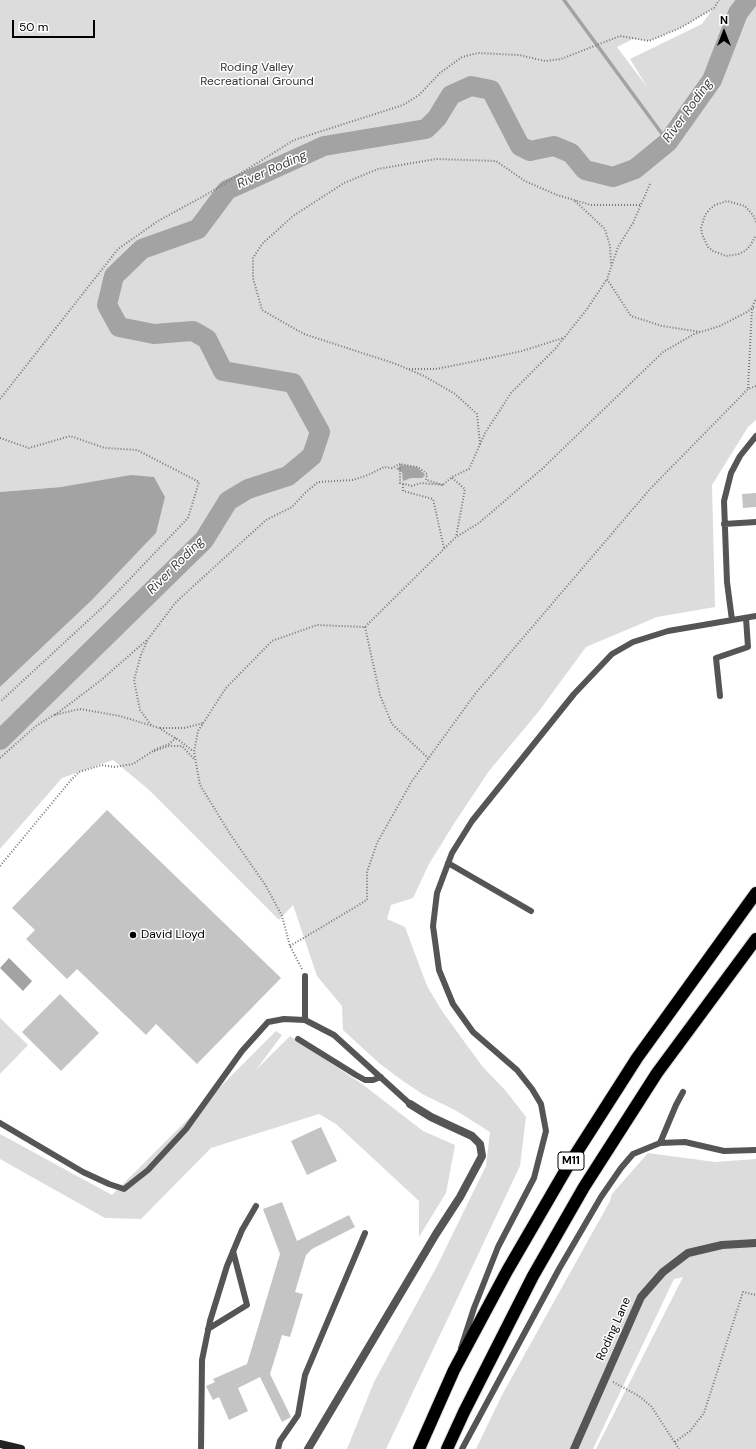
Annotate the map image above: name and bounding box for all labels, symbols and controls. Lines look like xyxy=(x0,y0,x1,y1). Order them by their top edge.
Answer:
scale bar xyxy=(14,12,97,38)
north arrow xyxy=(704,12,744,52)
text: N xyxy=(720,13,728,27)
text: 50 m xyxy=(19,19,48,35)
park label: Roding Valley Recreational Ground xyxy=(200,61,314,89)
water label: River Roding xyxy=(660,76,716,146)
water label: River Roding xyxy=(235,148,309,192)
water label: River Roding xyxy=(144,534,208,598)
place label: David Lloyd xyxy=(141,928,205,942)
marker: David Lloyd xyxy=(128,930,138,940)
road number: M11 xyxy=(558,1152,584,1170)
street label: Roding Lane xyxy=(594,1295,634,1363)

